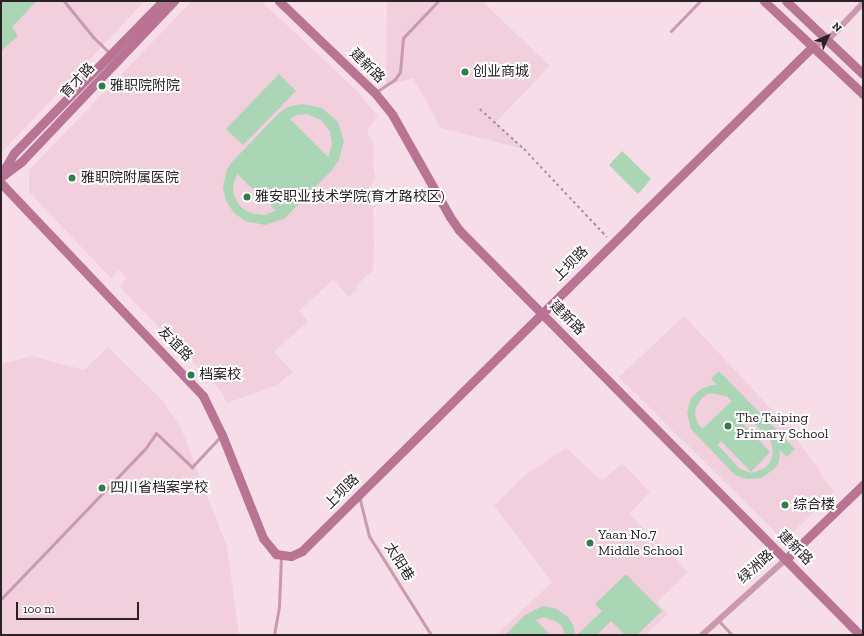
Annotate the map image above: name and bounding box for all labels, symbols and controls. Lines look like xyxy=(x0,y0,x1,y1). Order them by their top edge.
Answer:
north arrow xyxy=(808,16,848,56)
text: N xyxy=(829,20,844,35)
street label: 建新路 xyxy=(346,45,388,87)
street label: 育才路 xyxy=(58,60,98,102)
place label: 创业商城 xyxy=(473,64,529,80)
marker: 创业商城 xyxy=(460,67,470,77)
place label: 雅职院附院 xyxy=(110,78,180,94)
marker: 雅职院附院 xyxy=(97,81,107,91)
place label: 雅职院附属医院 xyxy=(81,170,179,186)
marker: 雅职院附属医院 xyxy=(66,172,78,184)
place label: 雅安职业技术学院(育才路校区) xyxy=(255,189,445,205)
marker: 雅安职业技术学院(育才路校区) xyxy=(242,192,252,202)
street label: 上坝路 xyxy=(550,243,592,285)
street label: 建新路 xyxy=(546,297,588,339)
street label: 友谊路 xyxy=(154,323,196,365)
place label: 档案校 xyxy=(199,367,241,383)
marker: 档案校 xyxy=(186,370,196,380)
place label: The Taiping Primary School xyxy=(736,410,829,442)
marker: The Taiping Primary School xyxy=(723,421,733,431)
street label: 上坝路 xyxy=(321,471,363,513)
place label: 四川省档案学校 xyxy=(110,480,208,496)
marker: 四川省档案学校 xyxy=(97,483,107,493)
place label: 综合楼 xyxy=(793,497,835,513)
marker: 综合楼 xyxy=(780,500,790,510)
place label: Yaan No.7 Middle School xyxy=(598,527,683,560)
street label: 建新路 xyxy=(774,527,816,569)
marker: Yaan No.7 Middle School xyxy=(585,538,595,548)
street label: 太阳巷 xyxy=(381,540,417,584)
street label: 绿洲路 xyxy=(735,547,777,587)
scale bar xyxy=(18,594,141,620)
text: 100 m xyxy=(23,602,55,616)

